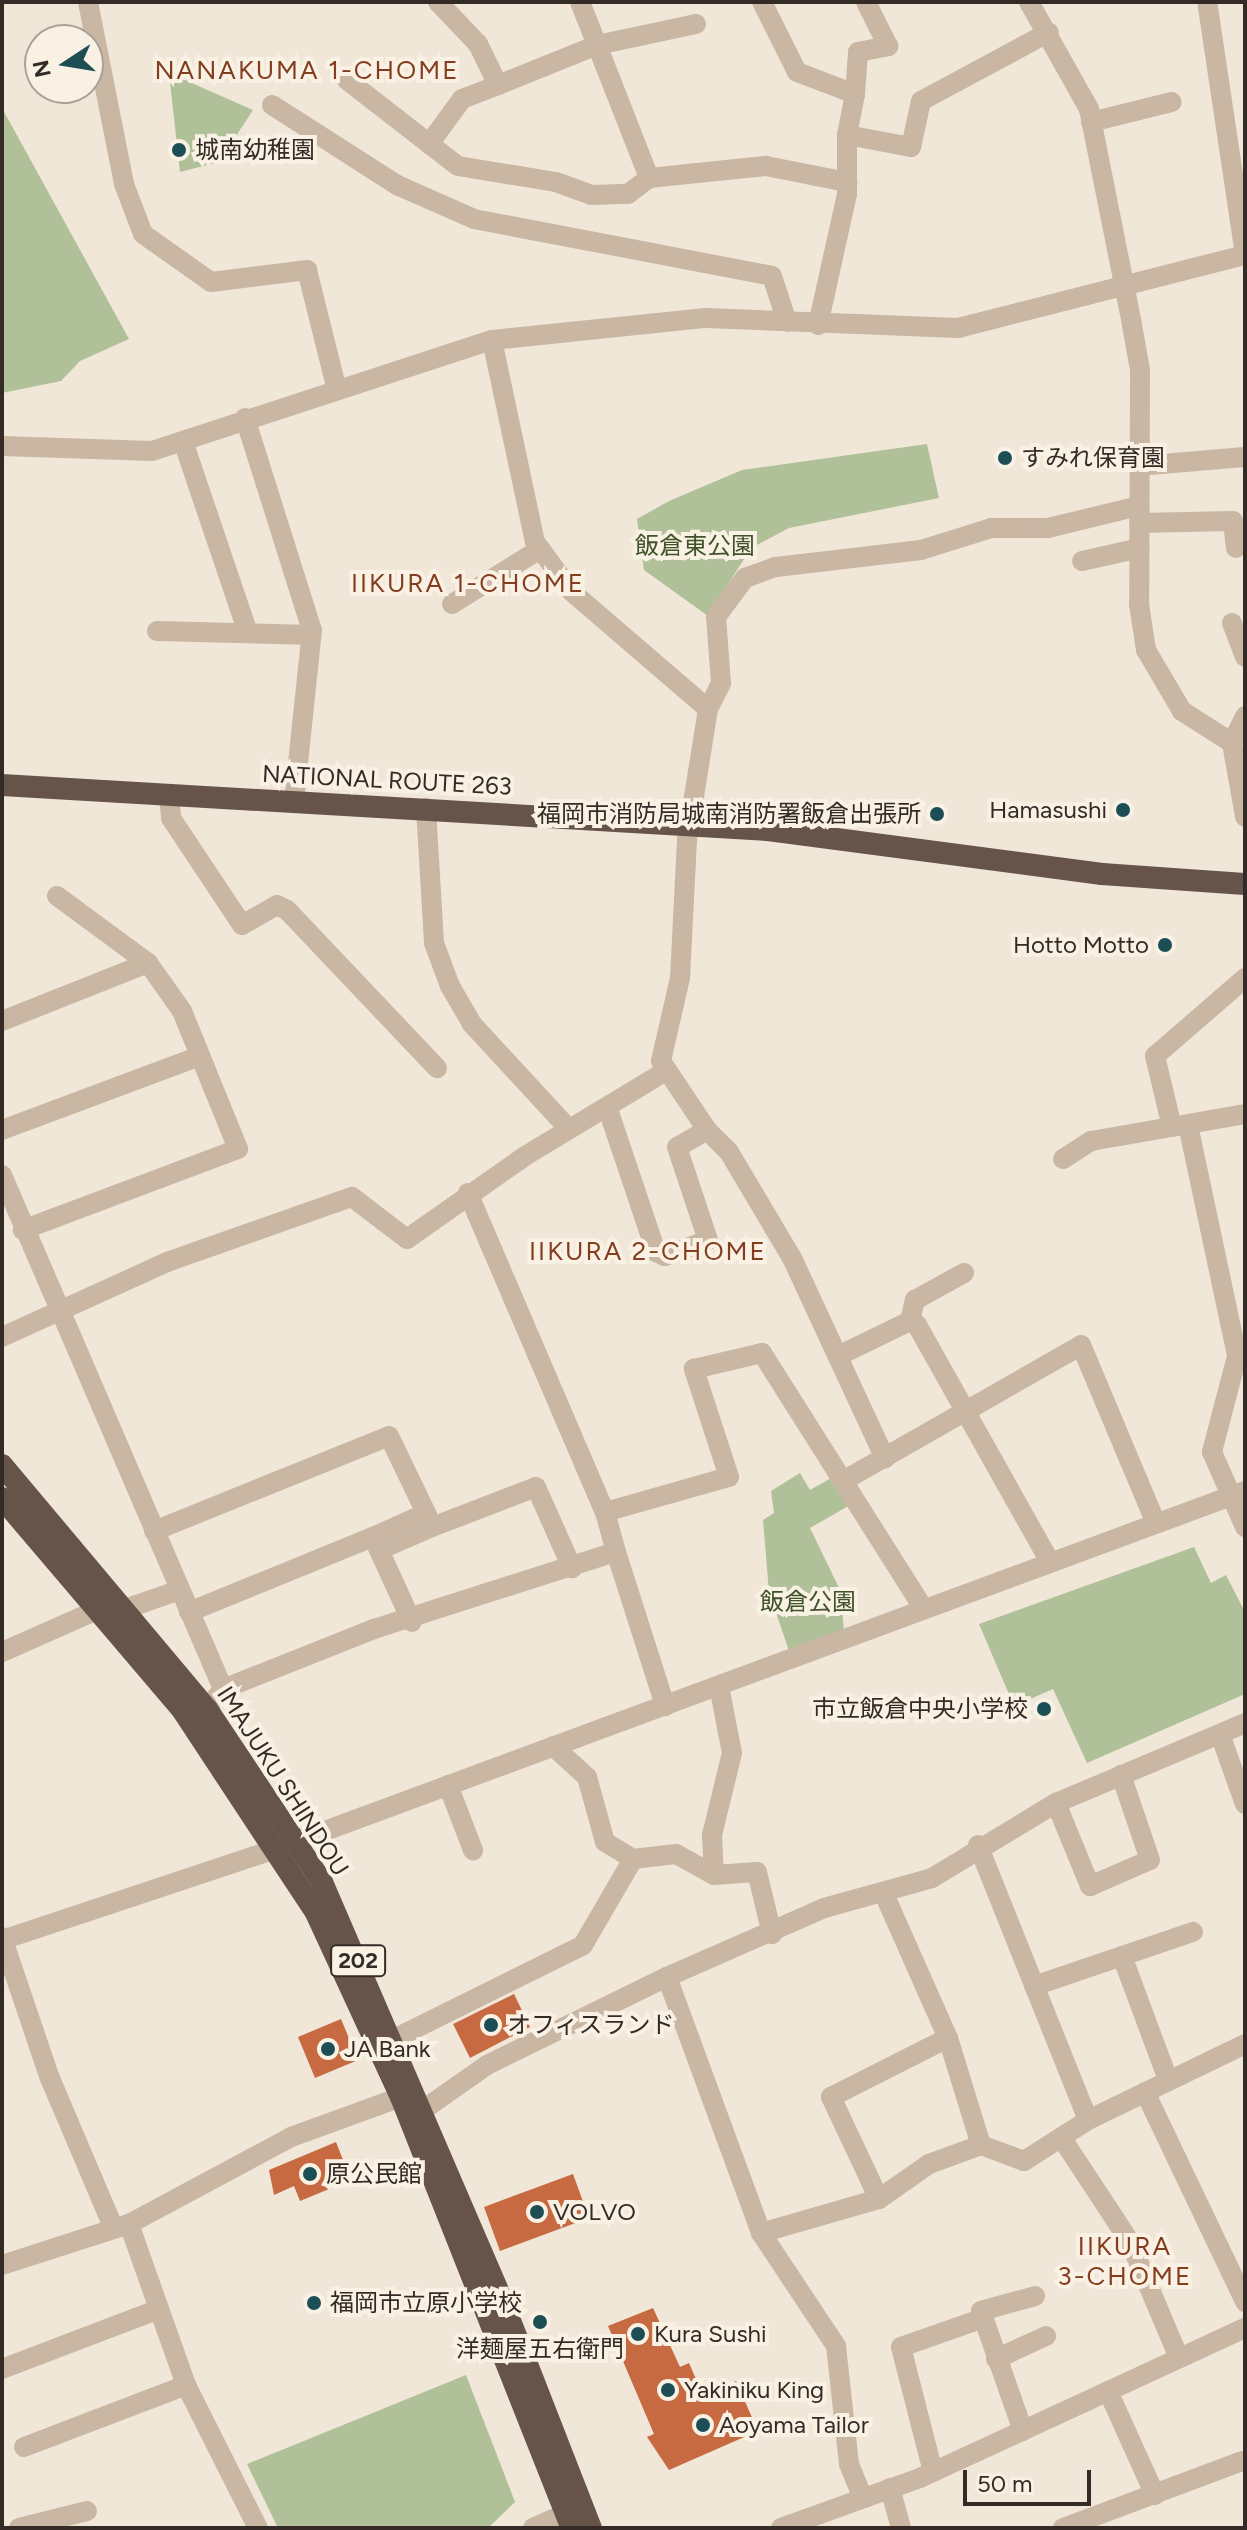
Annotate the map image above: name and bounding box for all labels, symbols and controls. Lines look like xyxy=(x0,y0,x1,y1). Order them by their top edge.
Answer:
north arrow xyxy=(24,24,104,104)
district label: NANAKUMA 1-CHOME xyxy=(154,55,460,87)
text: N xyxy=(27,58,57,80)
place label: 城南幼稚園 xyxy=(195,136,315,164)
marker: 城南幼稚園 xyxy=(170,141,188,159)
place label: すみれ保育園 xyxy=(1021,444,1165,472)
marker: すみれ保育園 xyxy=(996,449,1014,467)
park label: 飯倉東公園 xyxy=(635,532,755,560)
district label: IIKURA 1-CHOME xyxy=(351,568,585,600)
street label: NATIONAL ROUTE 263 xyxy=(261,759,513,801)
place label: Hamasushi xyxy=(989,796,1107,824)
place label: 福岡市消防局城南消防署飯倉出張所 xyxy=(537,800,921,828)
marker: Hamasushi xyxy=(1114,801,1132,819)
marker: 福岡市消防局城南消防署飯倉出張所 xyxy=(928,805,946,823)
place label: Hotto Motto xyxy=(1013,931,1149,959)
marker: Hotto Motto xyxy=(1156,936,1174,954)
district label: IIKURA 2-CHOME xyxy=(529,1236,767,1268)
park label: 飯倉公園 xyxy=(760,1588,856,1616)
street label: IMAJUKU SHINDOU xyxy=(211,1681,355,1881)
place label: 市立飯倉中央小学校 xyxy=(812,1695,1028,1723)
marker: 市立飯倉中央小学校 xyxy=(1035,1700,1053,1718)
road number: 202 xyxy=(330,1943,386,1979)
place label: オフィスランド xyxy=(507,2011,675,2039)
marker: オフィスランド xyxy=(482,2016,500,2034)
place label: JA Bank xyxy=(344,2035,430,2063)
marker: JA Bank xyxy=(319,2040,337,2058)
place label: 原公民館 xyxy=(326,2160,422,2188)
marker: 原公民館 xyxy=(301,2165,319,2183)
place label: VOLVO xyxy=(553,2198,636,2226)
marker: VOLVO xyxy=(528,2203,546,2221)
district label: IIKURA 3-CHOME xyxy=(1058,2231,1192,2292)
place label: 福岡市立原小学校 xyxy=(330,2289,522,2317)
marker: 福岡市立原小学校 xyxy=(305,2294,323,2312)
marker: 洋麺屋五右衛門 xyxy=(531,2313,549,2331)
place label: Kura Sushi xyxy=(654,2320,767,2348)
marker: Kura Sushi xyxy=(629,2325,647,2343)
place label: 洋麺屋五右衛門 xyxy=(456,2335,624,2363)
place label: Yakiniku King xyxy=(684,2376,824,2404)
marker: Yakiniku King xyxy=(659,2381,677,2399)
place label: Aoyama Tailor xyxy=(719,2411,869,2439)
marker: Aoyama Tailor xyxy=(694,2416,712,2434)
scale bar xyxy=(967,2454,1095,2504)
text: 50 m xyxy=(977,2469,1033,2498)

